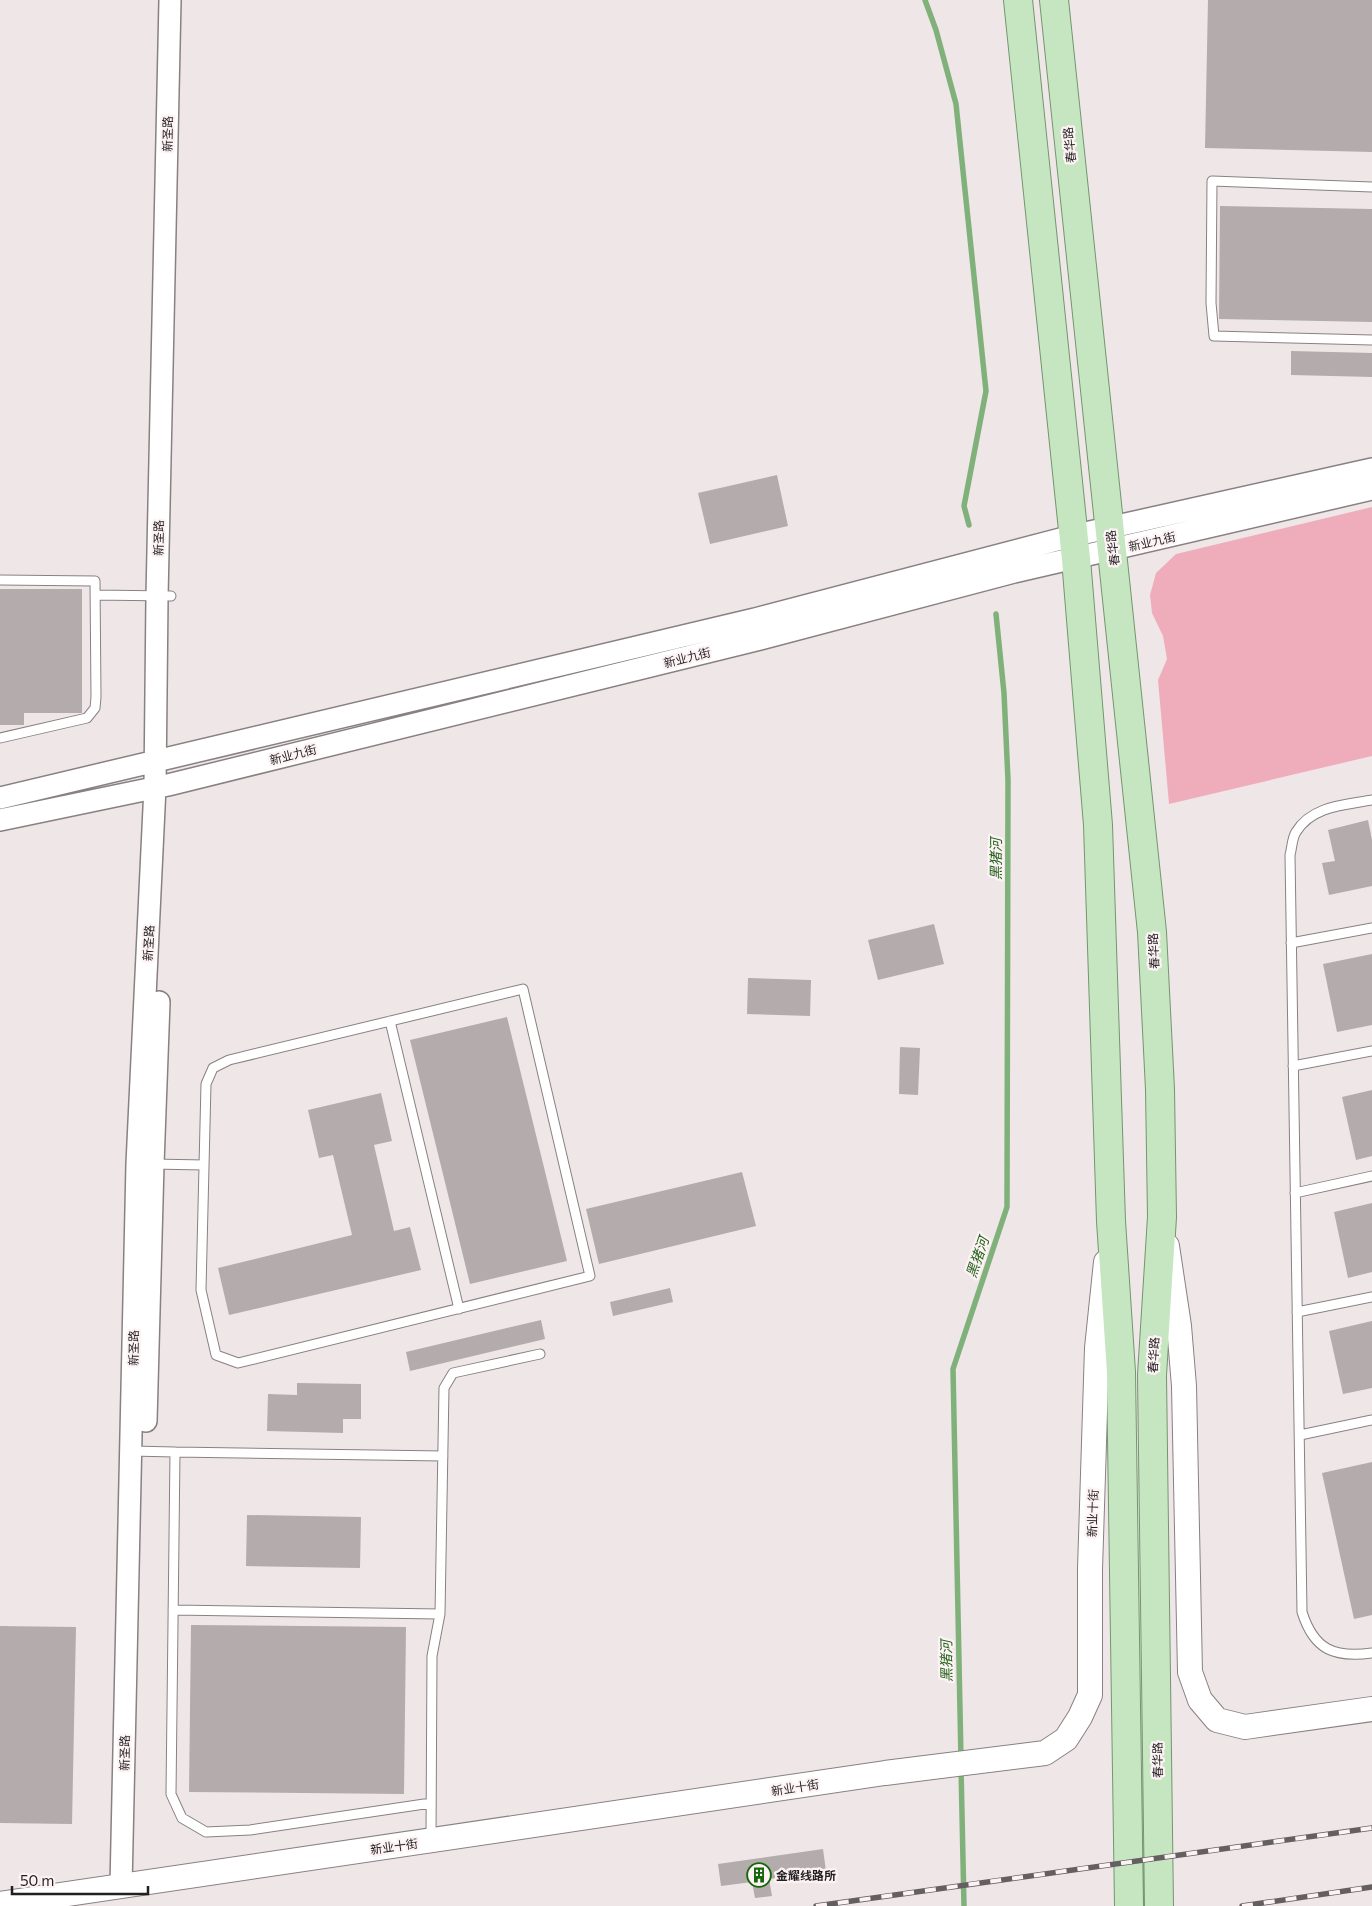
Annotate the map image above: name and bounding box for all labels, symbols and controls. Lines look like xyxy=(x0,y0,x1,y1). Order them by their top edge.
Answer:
street label: 新圣路 xyxy=(160,116,174,152)
street label: 春华路 xyxy=(1060,126,1078,164)
street label: 新圣路 xyxy=(151,520,165,556)
street label: 春华路 xyxy=(1103,529,1121,567)
street label: 新业九街 xyxy=(1127,529,1177,553)
street label: 新业九街 xyxy=(662,644,712,670)
street label: 新业九街 xyxy=(268,741,318,767)
water label: 黑猪河 xyxy=(987,835,1004,880)
street label: 新圣路 xyxy=(140,925,156,961)
street label: 春华路 xyxy=(1145,933,1161,969)
water label: 黑猪河 xyxy=(962,1232,993,1280)
street label: 新圣路 xyxy=(126,1330,140,1366)
street label: 春华路 xyxy=(1145,1337,1161,1373)
street label: 新业十街 xyxy=(1084,1489,1100,1537)
water label: 黑猪河 xyxy=(937,1637,955,1682)
street label: 新圣路 xyxy=(117,1735,131,1771)
street label: 春华路 xyxy=(1150,1742,1164,1778)
street label: 新业十街 xyxy=(770,1776,820,1798)
street label: 新业十街 xyxy=(369,1836,419,1856)
building icon: 金耀线路所 xyxy=(746,1862,772,1888)
scale bar xyxy=(12,1864,149,1896)
place label: 金耀线路所 xyxy=(776,1868,836,1882)
text: 50 m xyxy=(20,1871,54,1889)

